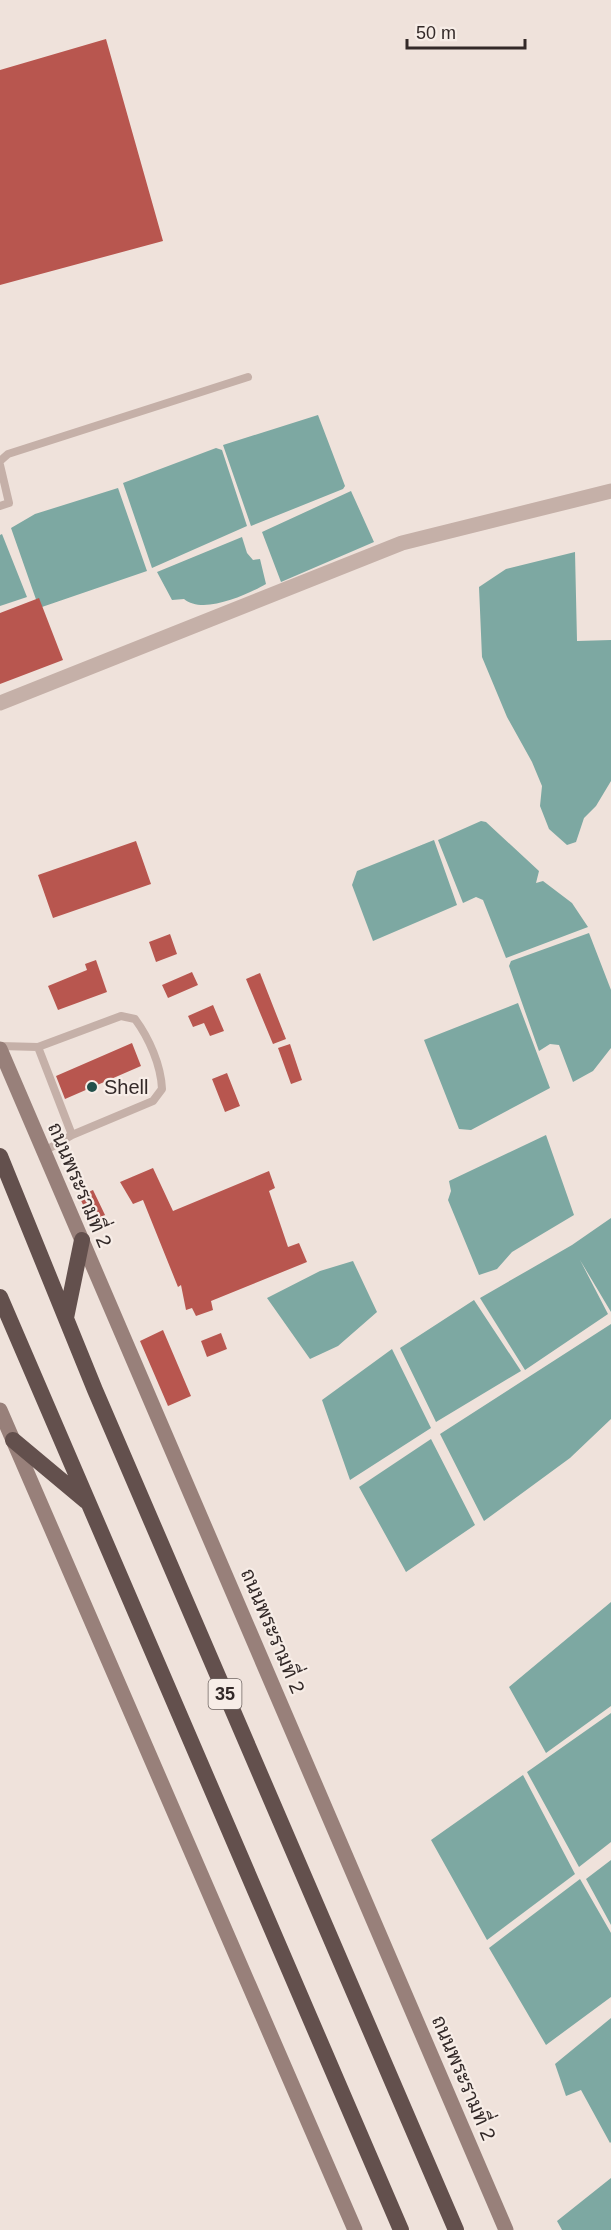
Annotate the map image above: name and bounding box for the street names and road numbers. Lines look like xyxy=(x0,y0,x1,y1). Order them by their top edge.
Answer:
street label: ถนนพระรามที่ 2 xyxy=(44,1117,122,1251)
street label: ถนนพระรามที่ 2 xyxy=(237,1563,315,1697)
road number: 35 xyxy=(208,1679,242,1709)
street label: ถนนพระรามที่ 2 xyxy=(428,2010,506,2144)

